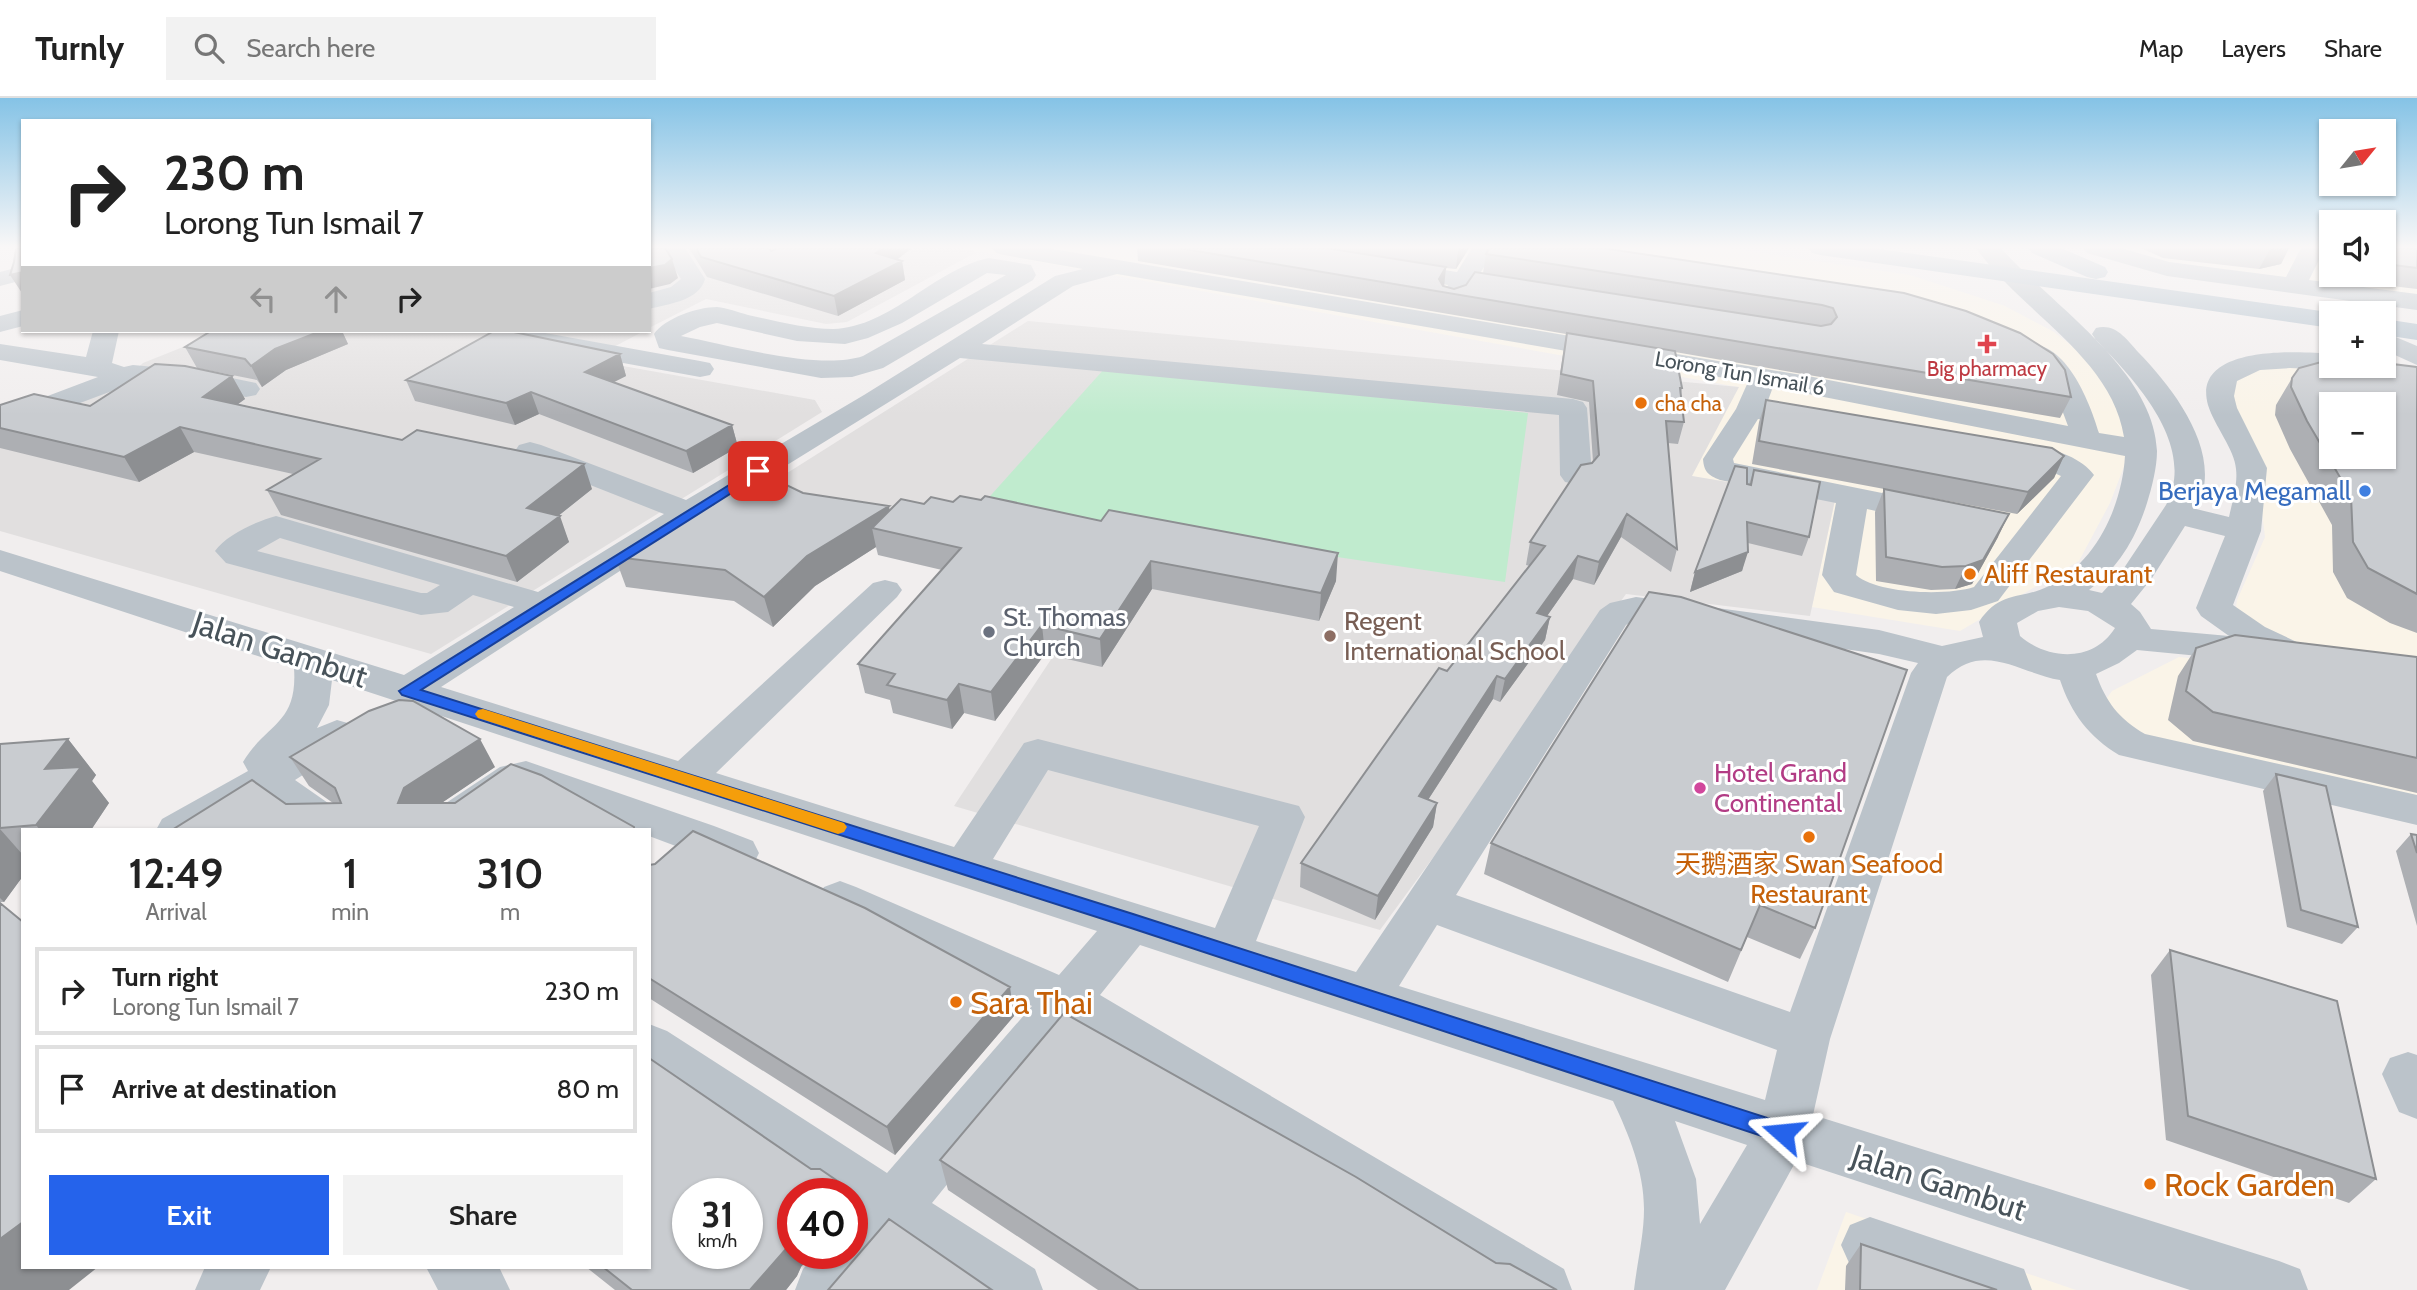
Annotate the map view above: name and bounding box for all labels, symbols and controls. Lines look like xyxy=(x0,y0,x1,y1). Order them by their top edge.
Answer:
search box xyxy=(166,17,656,80)
text: Turnly xyxy=(35,28,124,68)
icon: search xyxy=(190,29,228,67)
text: Search here xyxy=(246,32,375,64)
text: Map xyxy=(2139,34,2183,63)
text: Layers xyxy=(2221,34,2286,63)
text: Share xyxy=(2324,34,2382,63)
north arrow xyxy=(2319,119,2396,196)
map controls xyxy=(2319,119,2396,469)
text: 230 m xyxy=(164,143,305,202)
icon: right xyxy=(49,147,140,238)
text: Lorong Tun Ismail 7 xyxy=(164,203,424,242)
button: sound xyxy=(2319,210,2396,287)
icon: left xyxy=(244,280,282,318)
icon: ahead xyxy=(317,280,355,318)
icon: right xyxy=(390,280,428,318)
button: + xyxy=(2319,301,2396,378)
marker: Big pharmacy xyxy=(1979,336,1995,352)
street label: Lorong Tun Ismail 6 xyxy=(1653,346,1827,400)
place label: Big pharmacy xyxy=(1927,356,2048,381)
place label: cha cha xyxy=(1655,391,1722,416)
button: − xyxy=(2319,392,2396,469)
marker: cha cha xyxy=(1633,395,1649,411)
pin xyxy=(728,441,788,501)
icon: arrive xyxy=(739,452,777,490)
place label: Berjaya Megamall xyxy=(2158,475,2351,507)
marker: Berjaya Megamall xyxy=(2357,483,2373,499)
place label: Aliff Restaurant xyxy=(1984,558,2153,590)
marker: Aliff Restaurant xyxy=(1962,566,1978,582)
place label: St. Thomas Church xyxy=(1003,601,1126,663)
street label: Jalan Gambut xyxy=(187,602,373,696)
place label: Regent International School xyxy=(1344,605,1565,667)
marker: St. Thomas Church xyxy=(981,624,997,640)
marker: Regent International School xyxy=(1322,628,1338,644)
place label: Hotel Grand Continental xyxy=(1714,757,1847,819)
marker: Hotel Grand Continental xyxy=(1692,780,1708,796)
marker: 天鹅酒家 Swan Seafood Restaurant xyxy=(1801,829,1817,845)
text: 12:49 xyxy=(128,847,224,899)
text: 1 xyxy=(343,847,358,899)
text: 310 xyxy=(476,847,544,899)
place label: 天鹅酒家 Swan Seafood Restaurant xyxy=(1675,848,1943,910)
text: Arrival xyxy=(145,898,207,926)
text: min xyxy=(331,898,369,926)
text: m xyxy=(500,898,520,926)
text: Turn right xyxy=(112,961,218,993)
icon: right xyxy=(53,972,91,1010)
text: 230 m xyxy=(545,975,619,1007)
place label: Sara Thai xyxy=(970,983,1093,1022)
text: Lorong Tun Ismail 7 xyxy=(112,993,299,1021)
marker: Sara Thai xyxy=(948,994,964,1010)
icon: arrive xyxy=(53,1070,91,1108)
text: Arrive at destination xyxy=(112,1073,337,1105)
text: 80 m xyxy=(556,1073,619,1105)
position arrow xyxy=(1746,1096,1820,1170)
street label: Jalan Gambut xyxy=(1846,1135,2032,1229)
place label: Rock Garden xyxy=(2164,1165,2335,1204)
button: Exit xyxy=(49,1175,329,1255)
button: Share xyxy=(343,1175,623,1255)
marker: Rock Garden xyxy=(2142,1176,2158,1192)
speed limit sign: 40 xyxy=(777,1178,868,1269)
text: 31 xyxy=(702,1193,733,1236)
text: km/h xyxy=(698,1230,737,1252)

